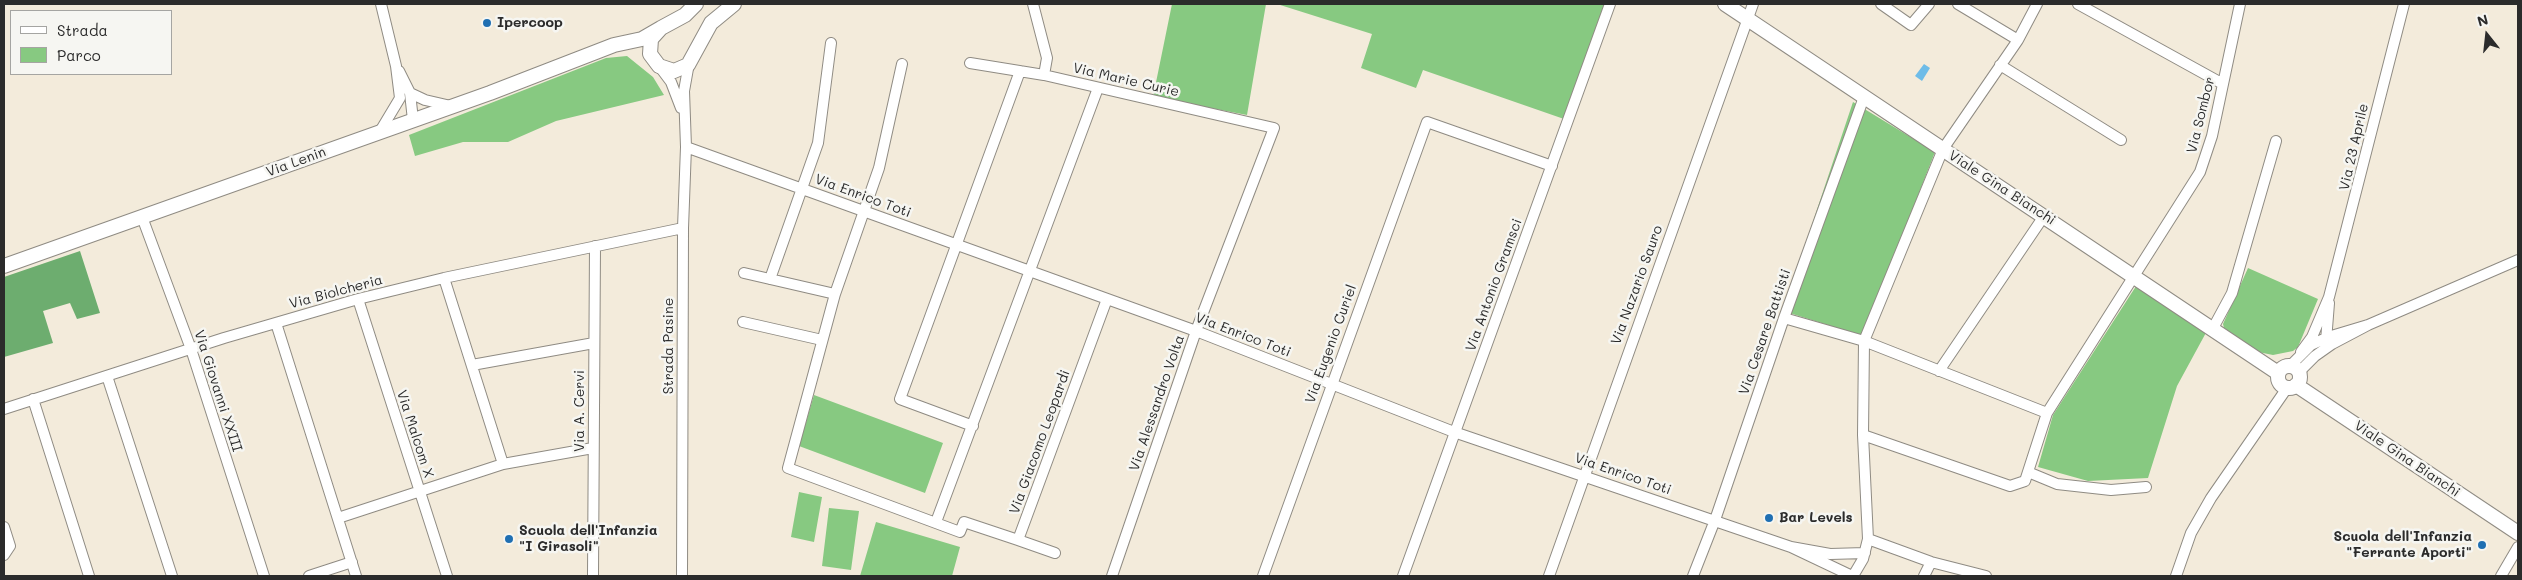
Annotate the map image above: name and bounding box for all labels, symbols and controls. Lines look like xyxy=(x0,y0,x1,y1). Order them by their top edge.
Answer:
legend xyxy=(10,10,172,75)
north arrow xyxy=(2462,10,2512,60)
text: N xyxy=(2475,10,2490,31)
place label: Ipercoop xyxy=(497,15,563,31)
marker: Ipercoop xyxy=(481,17,493,29)
text: Strada xyxy=(57,20,108,40)
text: Parco xyxy=(57,45,101,65)
street label: Via Marie Curie xyxy=(1071,60,1181,100)
street label: Via Sombor xyxy=(2183,75,2219,155)
street label: Via 23 Aprile xyxy=(2336,102,2372,192)
street label: Via Lenin xyxy=(264,143,328,181)
street label: Viale Gina Bianchi xyxy=(1945,147,2059,229)
street label: Via Enrico Toti xyxy=(813,171,913,221)
street label: Via Antonio Gramsci xyxy=(1462,216,1526,354)
street label: Via Nazario Sauro xyxy=(1608,223,1666,347)
street label: Via Cesare Battisti xyxy=(1736,267,1794,397)
street label: Via Biolcheria xyxy=(287,271,385,313)
street label: Via Eugenio Curiel xyxy=(1302,282,1360,406)
street label: Strada Pasine xyxy=(661,298,677,394)
street label: Via Enrico Toti xyxy=(1193,309,1293,361)
street label: Via Giovanni XXIII xyxy=(190,328,246,454)
street label: Via Alessandro Volta xyxy=(1126,333,1188,473)
street label: Via Giacomo Leopardi xyxy=(1006,368,1074,516)
street label: Via A. Cervi xyxy=(572,370,588,452)
street label: Via Malcom X xyxy=(393,388,437,480)
street label: Viale Gina Bianchi xyxy=(2351,417,2463,501)
street label: Via Enrico Toti xyxy=(1572,450,1674,498)
place label: Bar Levels xyxy=(1779,510,1853,526)
marker: Bar Levels xyxy=(1763,512,1775,524)
place label: Scuola dell'Infanzia "I Girasoli" xyxy=(519,523,658,556)
place label: Scuola dell'Infanzia "Ferrante Aporti" xyxy=(2333,529,2472,562)
marker: Scuola dell'Infanzia "I Girasoli" xyxy=(503,533,515,545)
marker: Scuola dell'Infanzia "Ferrante Aporti" xyxy=(2476,539,2488,551)

